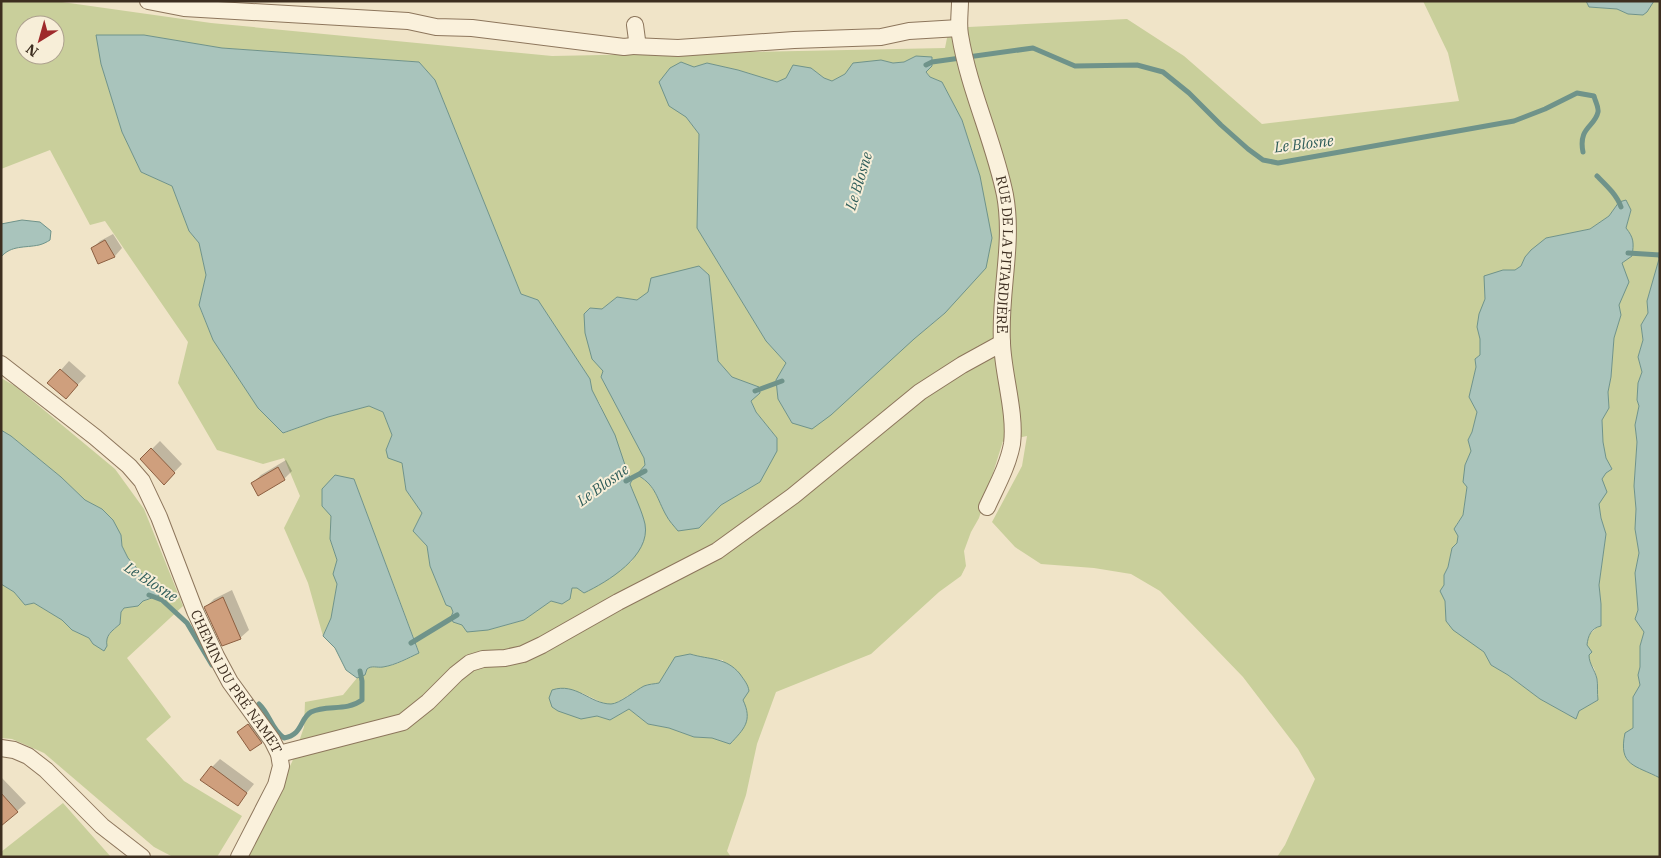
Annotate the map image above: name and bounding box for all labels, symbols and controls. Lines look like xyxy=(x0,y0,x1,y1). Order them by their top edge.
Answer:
north arrow xyxy=(15,15,65,65)
text: N xyxy=(22,40,42,61)
water label: Le Blosne xyxy=(1272,130,1335,157)
water label: Le Blosne xyxy=(840,149,876,213)
street label: RUE DE LA PITARDIÈRE xyxy=(992,174,1017,333)
water label: Le Blosne xyxy=(572,459,633,510)
water label: Le Blosne xyxy=(120,557,182,606)
street label: CHEMIN DU PRÉ NAMET xyxy=(187,607,286,756)

